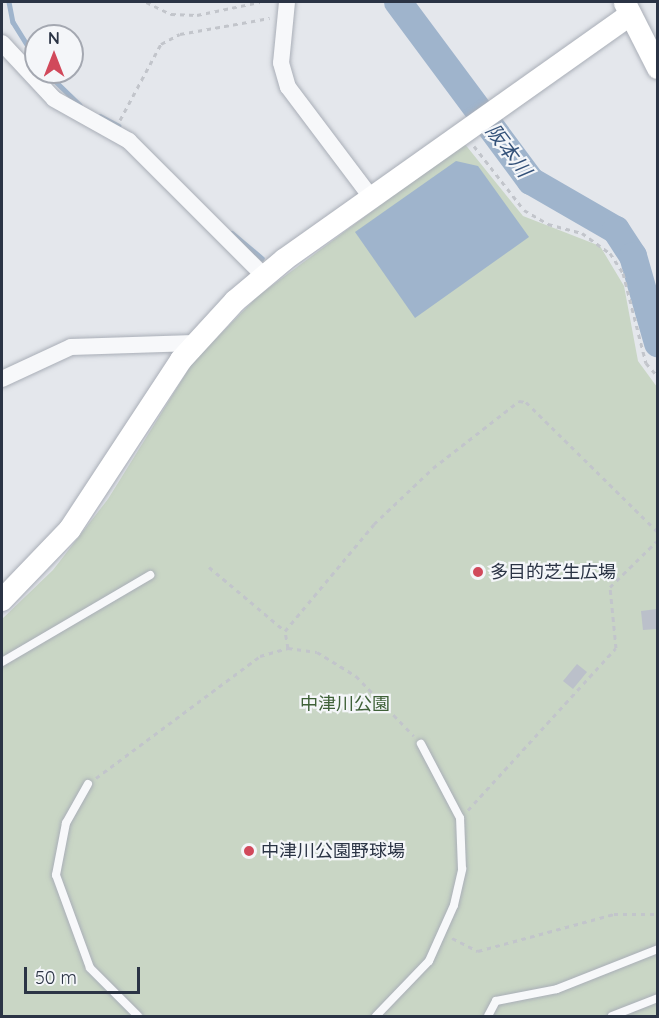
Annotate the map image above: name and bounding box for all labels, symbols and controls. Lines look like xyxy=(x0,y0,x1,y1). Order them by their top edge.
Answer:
north arrow xyxy=(24,24,84,84)
text: N xyxy=(48,28,60,48)
water label: 阪本川 xyxy=(481,119,537,181)
place label: 多目的芝生広場 xyxy=(490,561,616,583)
marker: 多目的芝生広場 xyxy=(471,565,485,579)
park label: 中津川公園 xyxy=(300,693,390,715)
place label: 中津川公園野球場 xyxy=(261,840,405,862)
marker: 中津川公園野球場 xyxy=(242,844,256,858)
scale bar xyxy=(27,955,142,993)
text: 50 m xyxy=(35,966,77,989)

